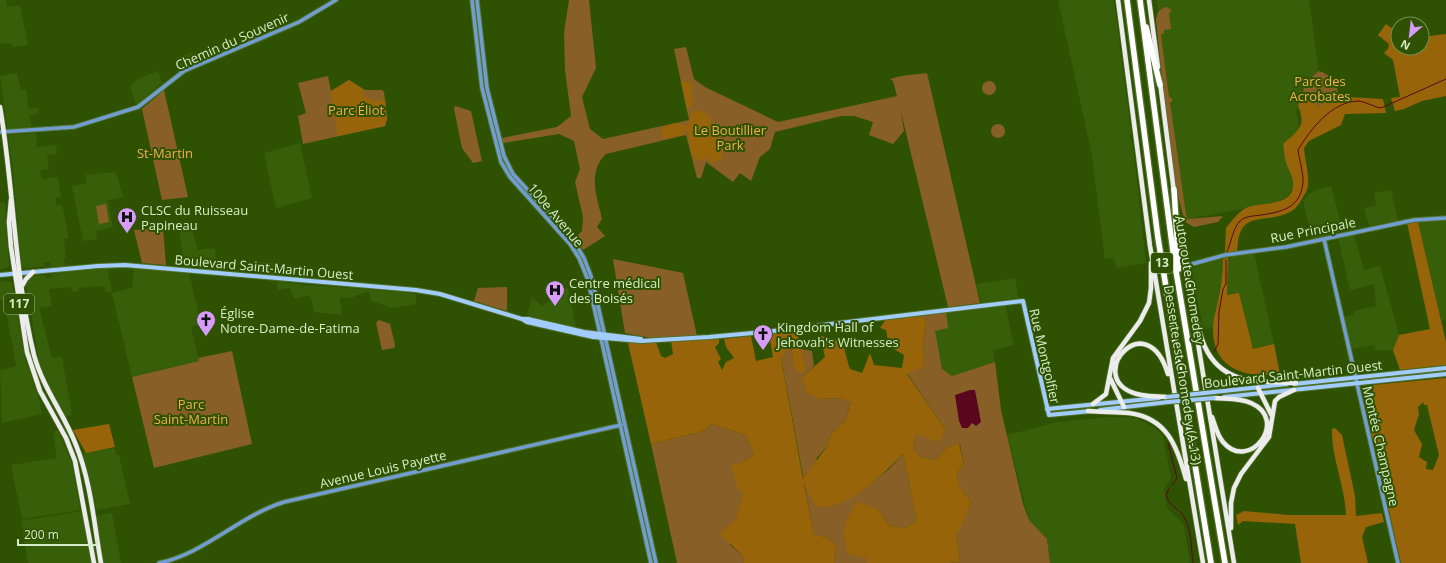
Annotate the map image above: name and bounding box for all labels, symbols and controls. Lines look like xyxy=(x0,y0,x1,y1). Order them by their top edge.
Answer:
street label: Chemin du Souvenir xyxy=(172,8,292,74)
north arrow xyxy=(1390,16,1430,56)
text: N xyxy=(1398,37,1413,54)
park label: Parc des Acrobates xyxy=(1290,72,1350,105)
park label: Parc Éliot xyxy=(328,101,384,119)
park label: Le Boutillier Park xyxy=(694,121,767,154)
park label: St-Martin xyxy=(137,144,193,162)
street label: 100e Avenue xyxy=(524,179,588,251)
place label: CLSC du Ruisseau Papineau xyxy=(141,201,248,234)
hospital icon: CLSC du Ruisseau Papineau xyxy=(116,206,138,234)
street label: Rue Principale xyxy=(1269,213,1357,247)
street label: Autoroute Chomedey xyxy=(1171,214,1209,346)
street label: Boulevard Saint-Martin Ouest xyxy=(174,250,354,284)
road number: 13 xyxy=(1151,253,1173,273)
place label: Centre médical des Boisés xyxy=(569,274,660,307)
hospital icon: Centre médical des Boisés xyxy=(544,279,566,307)
street label: Desserte est Chomedey (A-13) xyxy=(1160,284,1206,466)
road number: 117 xyxy=(4,294,34,314)
place label: Église Notre-Dame-de-Fatima xyxy=(220,304,360,337)
street label: Rue Montgolfier xyxy=(1025,307,1065,406)
church icon: Église Notre-Dame-de-Fatima xyxy=(195,309,217,337)
place label: Kingdom Hall of Jehovah's Witnesses xyxy=(775,318,899,351)
church icon: Kingdom Hall of Jehovah's Witnesses xyxy=(752,323,774,351)
street label: Boulevard Saint-Martin Ouest xyxy=(1203,356,1383,392)
street label: Montée Champagne xyxy=(1358,384,1404,508)
park label: Parc Saint-Martin xyxy=(154,395,228,428)
street label: Avenue Louis Payette xyxy=(318,446,448,492)
scale bar xyxy=(18,521,97,547)
text: 200 m xyxy=(24,526,59,543)

